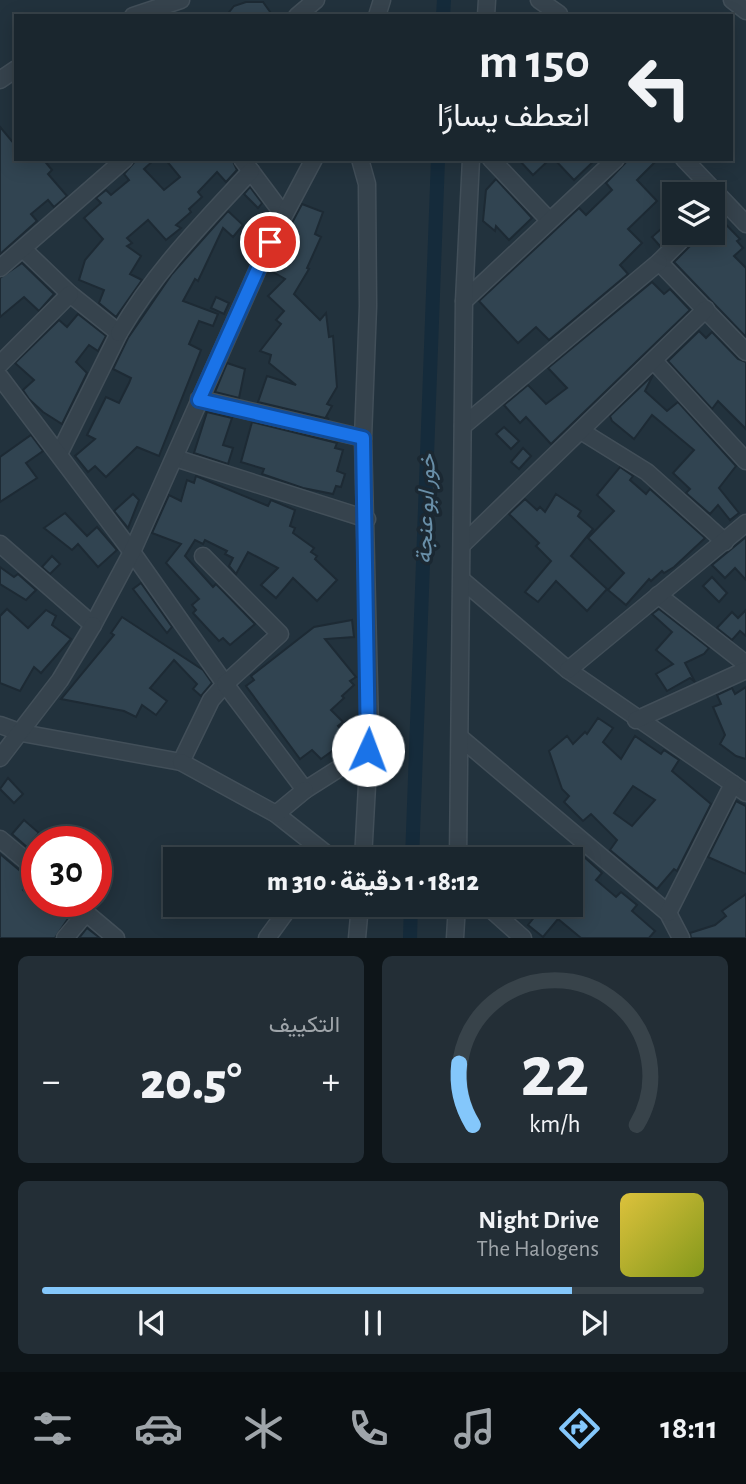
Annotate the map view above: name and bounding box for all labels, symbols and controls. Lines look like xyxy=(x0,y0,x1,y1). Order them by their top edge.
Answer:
text: 150 m xyxy=(479,38,590,87)
icon: left xyxy=(614,42,705,133)
text: انعطف يسارًا xyxy=(437,100,590,132)
map controls xyxy=(662,182,725,245)
button: layers xyxy=(662,182,725,245)
pin xyxy=(240,212,300,272)
icon: arrive xyxy=(251,223,289,261)
water label: خور ابو عنجة xyxy=(413,453,442,564)
position arrow xyxy=(331,713,405,787)
speed limit sign: 30 xyxy=(21,826,112,917)
text: 18:12 · 1 دقيقة · 310 m xyxy=(267,869,479,895)
text: التكييف xyxy=(269,1014,340,1037)
text: 22 xyxy=(521,1038,589,1111)
text: 20.5° xyxy=(140,1056,242,1108)
text: − xyxy=(42,1063,60,1101)
text: + xyxy=(322,1063,340,1101)
text: km/h xyxy=(529,1112,581,1137)
text: Night Drive xyxy=(478,1207,599,1233)
text: The Halogens xyxy=(477,1238,599,1261)
icon: previous xyxy=(133,1304,171,1342)
icon: pause xyxy=(354,1304,392,1342)
icon: next xyxy=(575,1304,613,1342)
icon: filters xyxy=(28,1404,77,1453)
icon: car xyxy=(134,1404,183,1453)
icon: climate xyxy=(239,1404,288,1453)
icon: phone xyxy=(344,1404,393,1453)
icon: music xyxy=(450,1404,499,1453)
icon: directions xyxy=(555,1404,604,1453)
text: 18:11 xyxy=(660,1412,718,1444)

